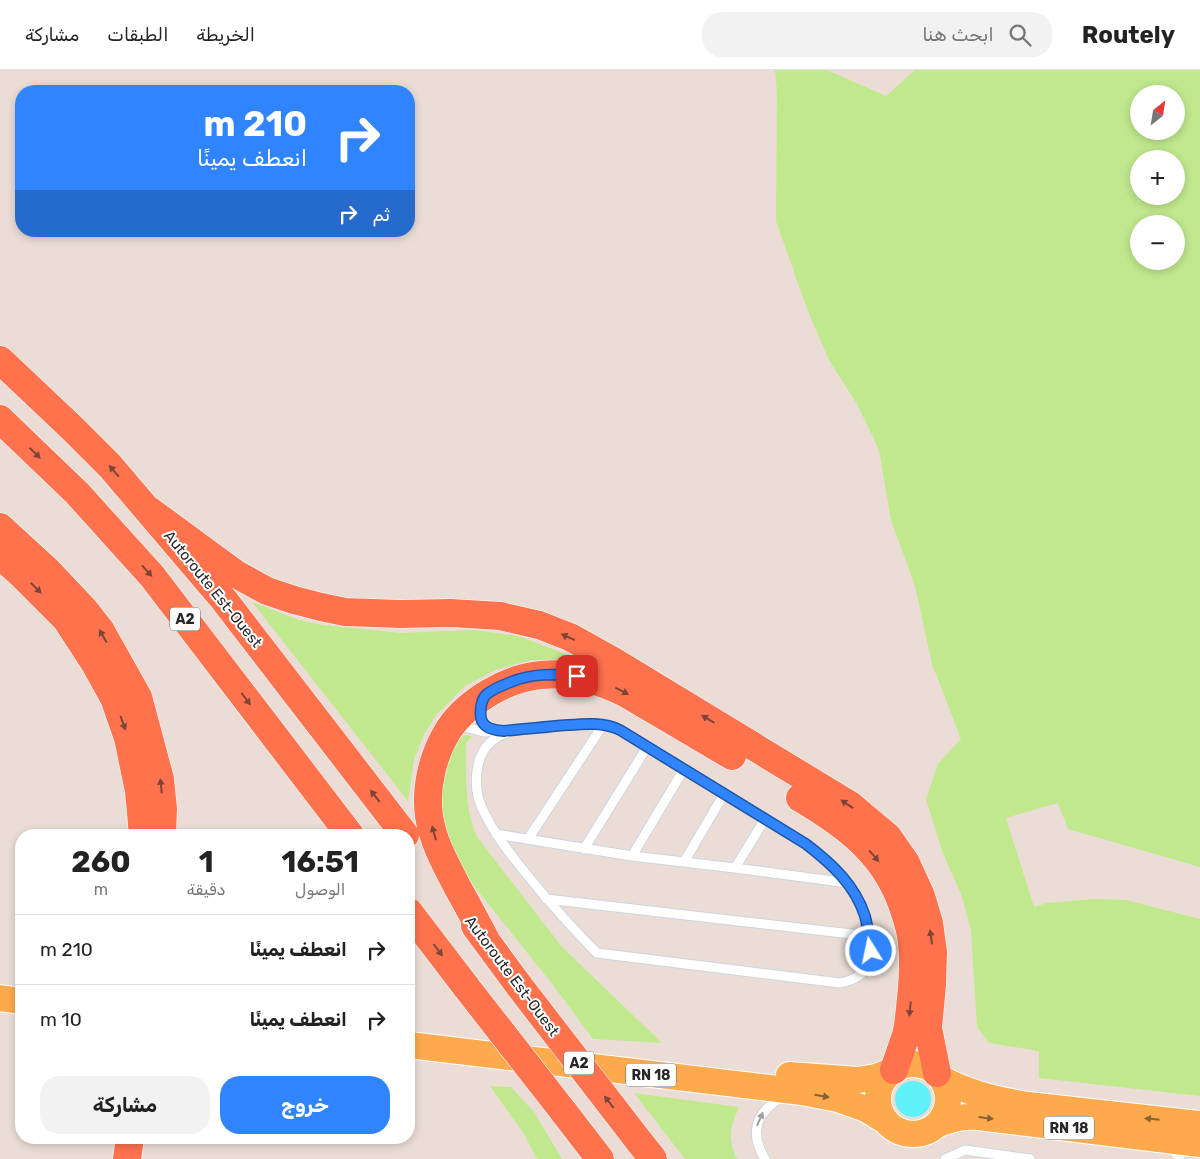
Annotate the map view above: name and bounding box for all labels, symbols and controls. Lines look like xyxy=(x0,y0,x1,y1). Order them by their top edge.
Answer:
search box xyxy=(702,12,1052,57)
icon: search xyxy=(1006,21,1034,49)
text: Routely xyxy=(1082,21,1175,49)
text: ابحث هنا xyxy=(922,23,994,46)
text: مشاركة xyxy=(25,24,79,46)
text: الطبقات xyxy=(107,24,168,46)
text: الخريطة xyxy=(196,24,255,46)
north arrow xyxy=(1130,85,1185,140)
map controls xyxy=(1130,85,1185,270)
text: 210 m xyxy=(204,103,307,145)
icon: right xyxy=(325,105,390,170)
text: انعطف يمينًا xyxy=(197,145,307,172)
button: + xyxy=(1130,150,1185,205)
icon: right xyxy=(334,200,362,228)
text: ثم xyxy=(372,203,390,226)
button: − xyxy=(1130,215,1185,270)
one-way arrow xyxy=(29,447,41,459)
one-way arrow xyxy=(108,466,120,478)
street label: Autoroute Est-Ouest xyxy=(160,527,266,651)
one-way arrow xyxy=(141,564,153,576)
one-way arrow xyxy=(29,582,41,594)
road number: A2 xyxy=(170,608,200,630)
one-way arrow xyxy=(99,630,108,643)
one-way arrow xyxy=(561,633,575,641)
pin xyxy=(556,655,598,697)
icon: arrive xyxy=(563,662,591,690)
one-way arrow xyxy=(615,687,629,695)
one-way arrow xyxy=(241,692,252,705)
one-way arrow xyxy=(702,715,715,724)
one-way arrow xyxy=(120,716,127,731)
one-way arrow xyxy=(157,778,165,794)
one-way arrow xyxy=(370,790,381,803)
one-way arrow xyxy=(840,799,854,809)
one-way arrow xyxy=(429,826,437,841)
text: 260 xyxy=(71,844,131,880)
text: 1 xyxy=(199,844,214,880)
text: 16:51 xyxy=(282,844,359,880)
one-way arrow xyxy=(869,849,880,862)
text: m xyxy=(94,880,108,899)
text: دقيقة xyxy=(187,880,225,899)
text: الوصول xyxy=(295,880,345,899)
street label: Autoroute Est-Ouest xyxy=(461,913,563,1040)
position arrow xyxy=(844,924,896,976)
one-way arrow xyxy=(926,928,934,944)
icon: right xyxy=(362,936,390,964)
text: 210 m xyxy=(40,938,93,961)
text: انعطف يمينًا xyxy=(250,938,347,961)
one-way arrow xyxy=(433,943,443,957)
one-way arrow xyxy=(906,1001,914,1017)
icon: right xyxy=(362,1006,390,1034)
text: 10 m xyxy=(40,1008,82,1031)
text: انعطف يمينًا xyxy=(250,1008,347,1031)
road number: A2 xyxy=(564,1051,594,1074)
road number: RN 18 xyxy=(626,1064,676,1086)
button: مشاركة xyxy=(40,1076,210,1134)
button: خروج xyxy=(220,1076,390,1134)
one-way arrow xyxy=(814,1092,830,1100)
one-way arrow xyxy=(603,1096,614,1109)
one-way arrow xyxy=(757,1112,765,1126)
one-way arrow xyxy=(978,1114,994,1122)
one-way arrow xyxy=(1143,1115,1159,1123)
road number: RN 18 xyxy=(1044,1116,1094,1140)

